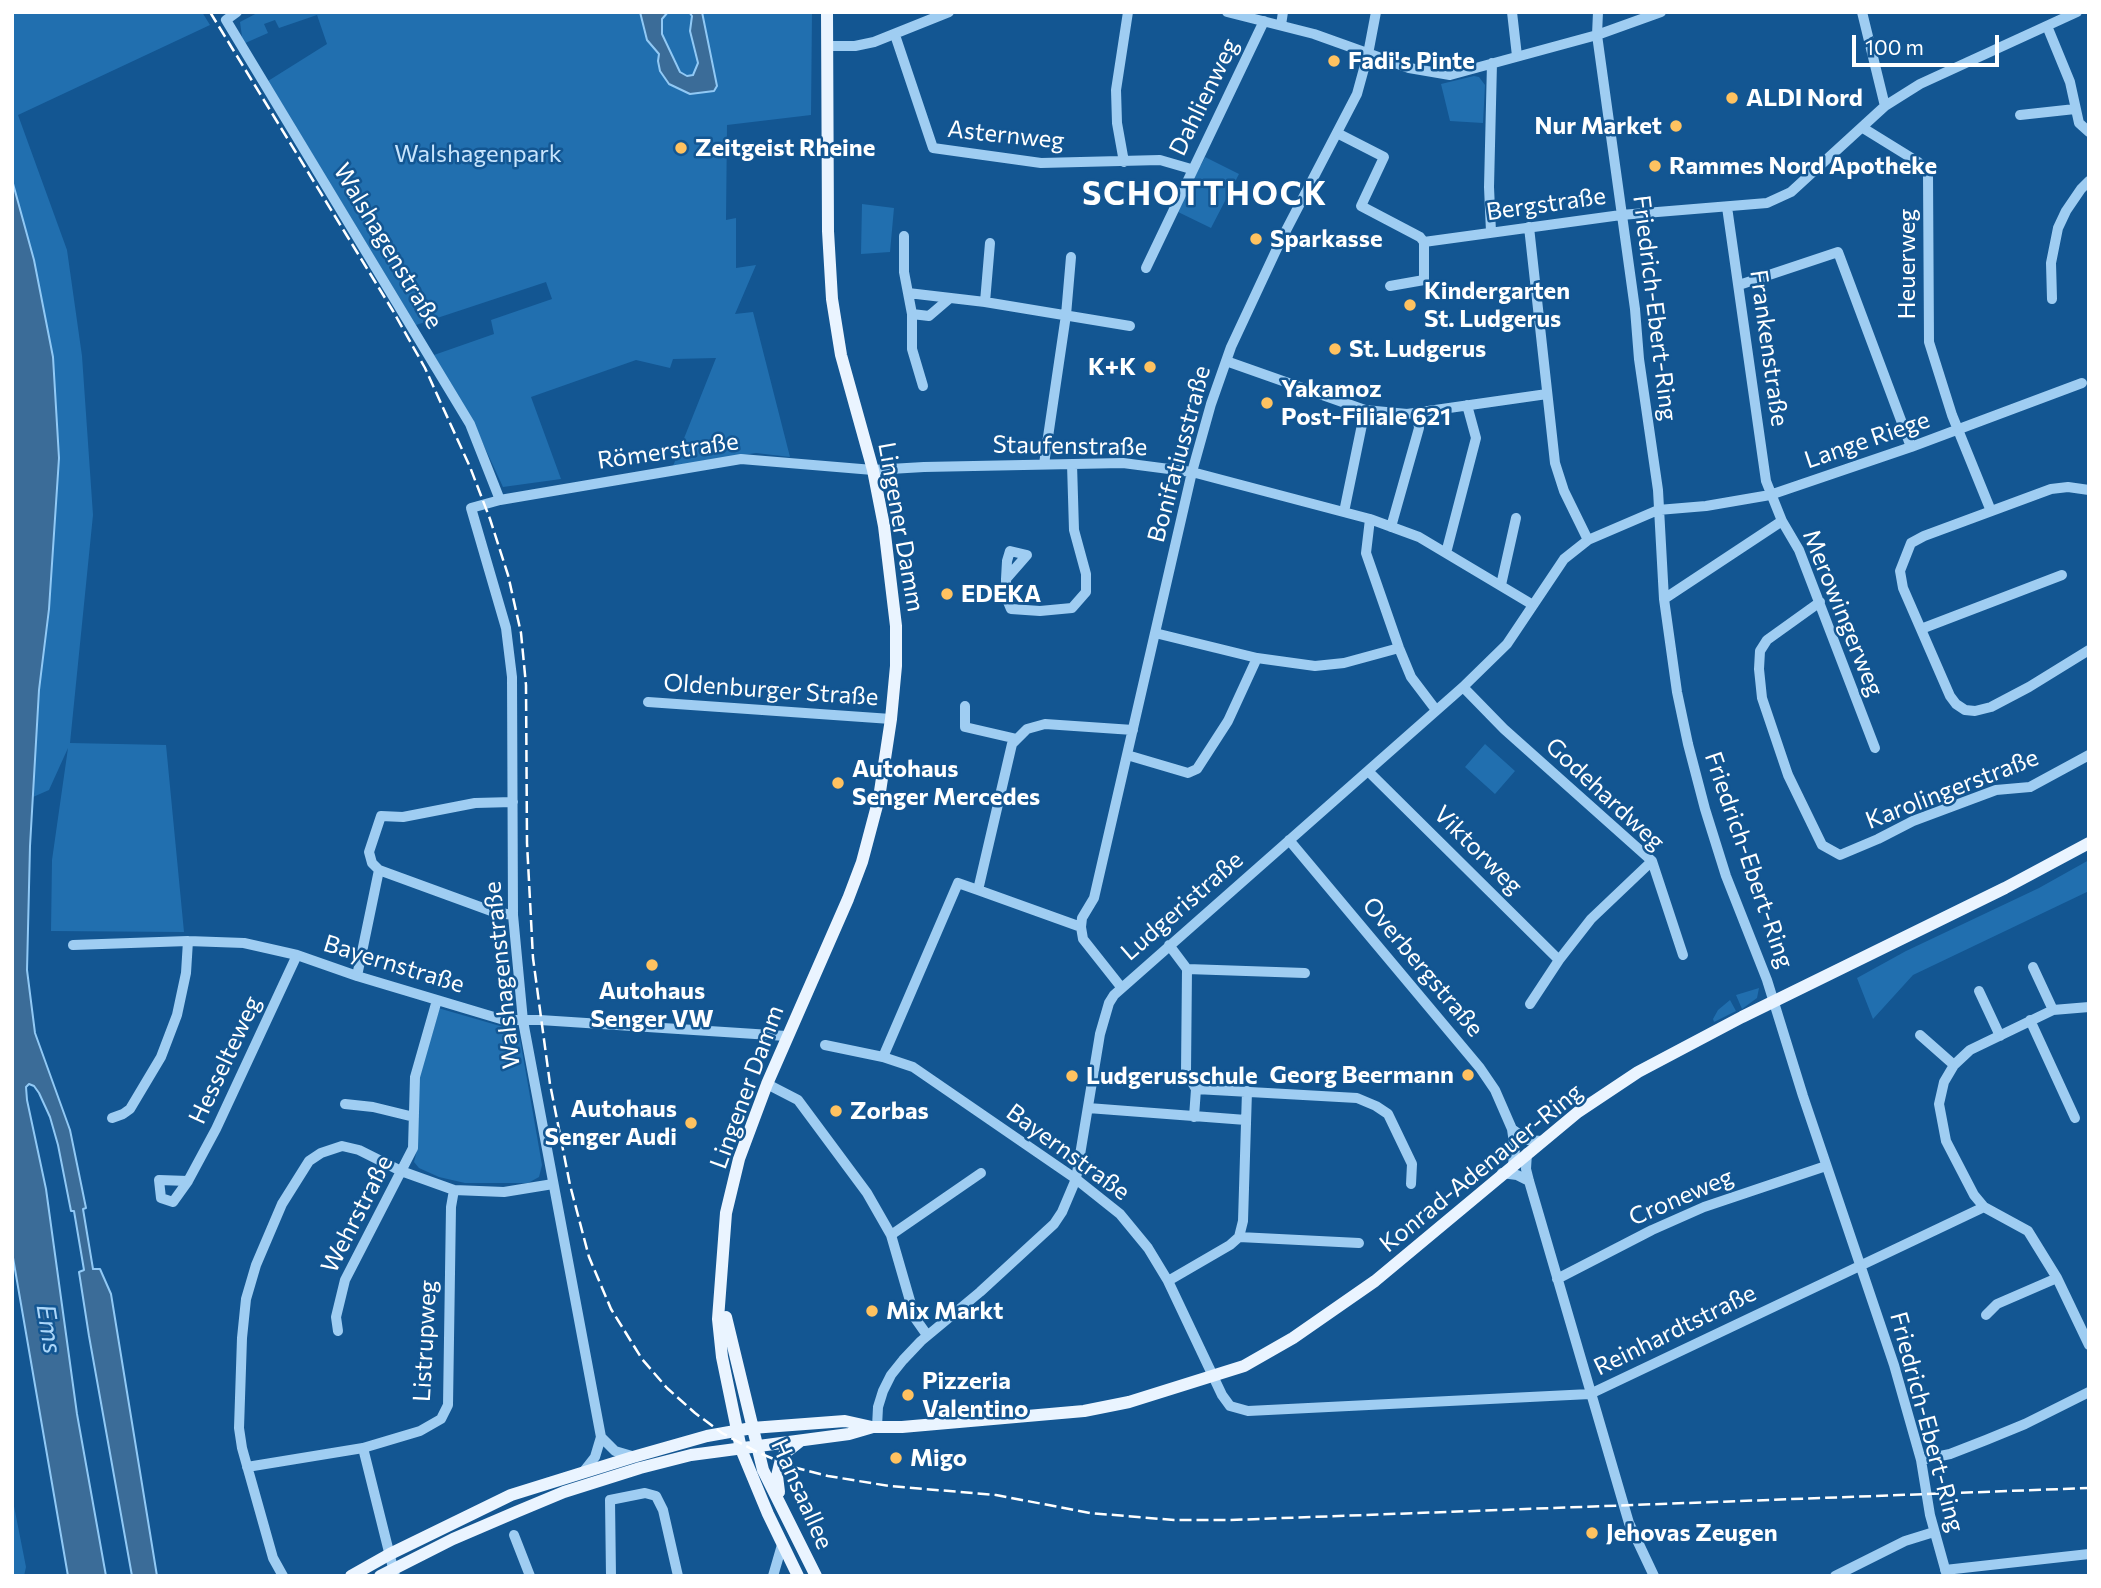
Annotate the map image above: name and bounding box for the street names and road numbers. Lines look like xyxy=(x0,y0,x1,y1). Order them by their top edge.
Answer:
street label: Dahlienweg xyxy=(1163,34,1245,160)
street label: Asternweg xyxy=(946,115,1066,155)
street label: Walshagenstraße xyxy=(327,158,449,334)
street label: Bergstraße xyxy=(1484,181,1608,227)
street label: Friedrich-Ebert-Ring xyxy=(1627,194,1683,422)
street label: Heuerweg xyxy=(1893,209,1921,319)
street label: Frankenstraße xyxy=(1744,268,1794,428)
street label: Bonifatiusstraße xyxy=(1142,363,1216,545)
street label: Lange Riege xyxy=(1801,405,1933,475)
street label: Römerstraße xyxy=(596,427,740,475)
street label: Staufenstraße xyxy=(992,430,1148,462)
street label: Lingener Damm xyxy=(872,440,930,614)
street label: Merowingerweg xyxy=(1796,525,1890,701)
street label: Oldenburger Straße xyxy=(662,668,880,712)
street label: Godehardweg xyxy=(1540,732,1670,856)
street label: Karolingerstraße xyxy=(1862,743,2042,835)
street label: Friedrich-Ebert-Ring xyxy=(1698,748,1800,972)
street label: Viktorweg xyxy=(1428,800,1528,900)
street label: Ludgeristraße xyxy=(1115,845,1249,967)
street label: Walshagenstraße xyxy=(478,880,526,1070)
street label: Overbergstraße xyxy=(1356,891,1490,1043)
street label: Bayernstraße xyxy=(320,929,468,999)
street label: Hesselteweg xyxy=(183,992,267,1128)
street label: Lingener Damm xyxy=(704,1001,790,1173)
street label: Konrad-Adenauer-Ring xyxy=(1374,1077,1588,1259)
street label: Bayernstraße xyxy=(1001,1098,1135,1206)
street label: Wehrstraße xyxy=(315,1150,399,1278)
street label: Croneweg xyxy=(1625,1162,1737,1232)
street label: Reinhardtstraße xyxy=(1589,1278,1761,1382)
street label: Listrupweg xyxy=(407,1279,443,1403)
street label: Friedrich-Ebert-Ring xyxy=(1884,1309,1970,1535)
street label: Hansaallee xyxy=(765,1434,839,1554)

